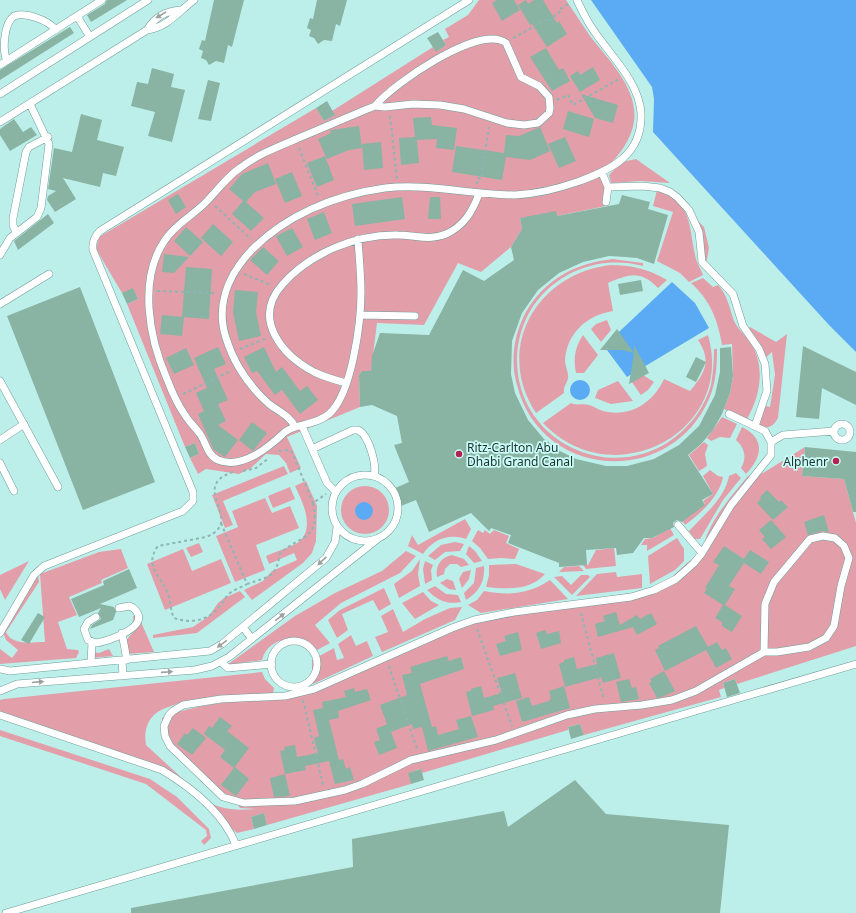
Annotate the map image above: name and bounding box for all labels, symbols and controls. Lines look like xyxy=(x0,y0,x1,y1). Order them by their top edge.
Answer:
one-way arrow xyxy=(155,12,167,19)
place label: Ritz-Carlton Abu Dhabi Grand Canal xyxy=(467,439,573,470)
marker: Ritz-Carlton Abu Dhabi Grand Canal xyxy=(454,449,464,459)
place label: Alphenr xyxy=(783,453,828,470)
marker: Alphenr xyxy=(831,456,841,466)
one-way arrow xyxy=(317,556,327,566)
one-way arrow xyxy=(275,612,286,621)
one-way arrow xyxy=(217,640,227,648)
one-way arrow xyxy=(161,669,173,676)
one-way arrow xyxy=(31,679,44,686)

